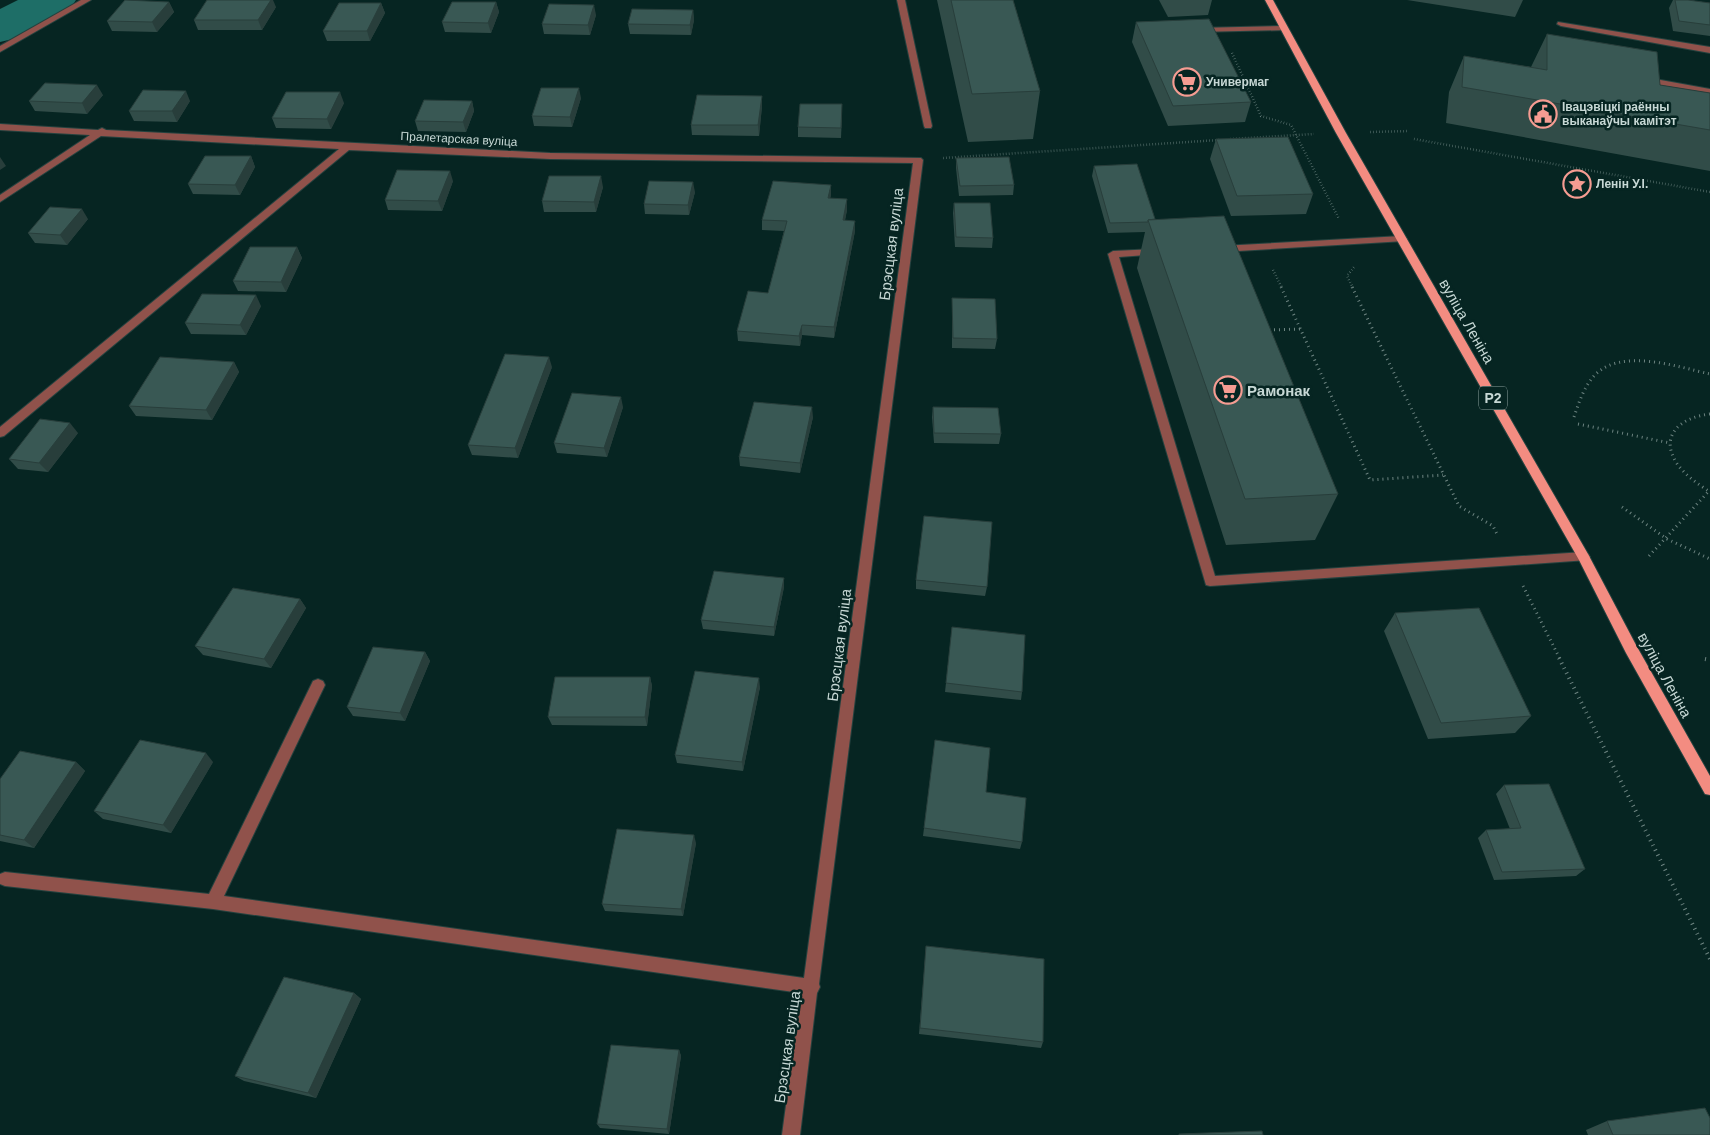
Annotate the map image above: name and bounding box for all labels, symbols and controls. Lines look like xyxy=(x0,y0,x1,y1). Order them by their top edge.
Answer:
supermarket icon: Универмаг xyxy=(1172,67,1202,97)
place label: Универмаг xyxy=(1206,75,1269,89)
public building icon: Івацэвіцкі раённы выканаўчы камітэт xyxy=(1528,99,1558,129)
place label: Івацэвіцкі раённы выканаўчы камітэт xyxy=(1562,100,1677,128)
street label: Пралетарская вуліца xyxy=(400,129,518,149)
place icon: Ленін У.І. xyxy=(1562,169,1592,199)
place label: Ленін У.І. xyxy=(1596,177,1648,191)
street label: Брэсцкая вуліца xyxy=(876,186,906,301)
street label: вуліца Леніна xyxy=(1436,276,1498,367)
supermarket icon: Рамонак xyxy=(1213,375,1243,405)
place label: Рамонак xyxy=(1247,382,1311,399)
road number: Р2 xyxy=(1479,386,1507,409)
street label: Брэсцкая вуліца xyxy=(824,587,854,702)
street label: вуліца Леніна xyxy=(1635,630,1696,721)
street label: Брэсцкая вуліца xyxy=(771,989,803,1104)

